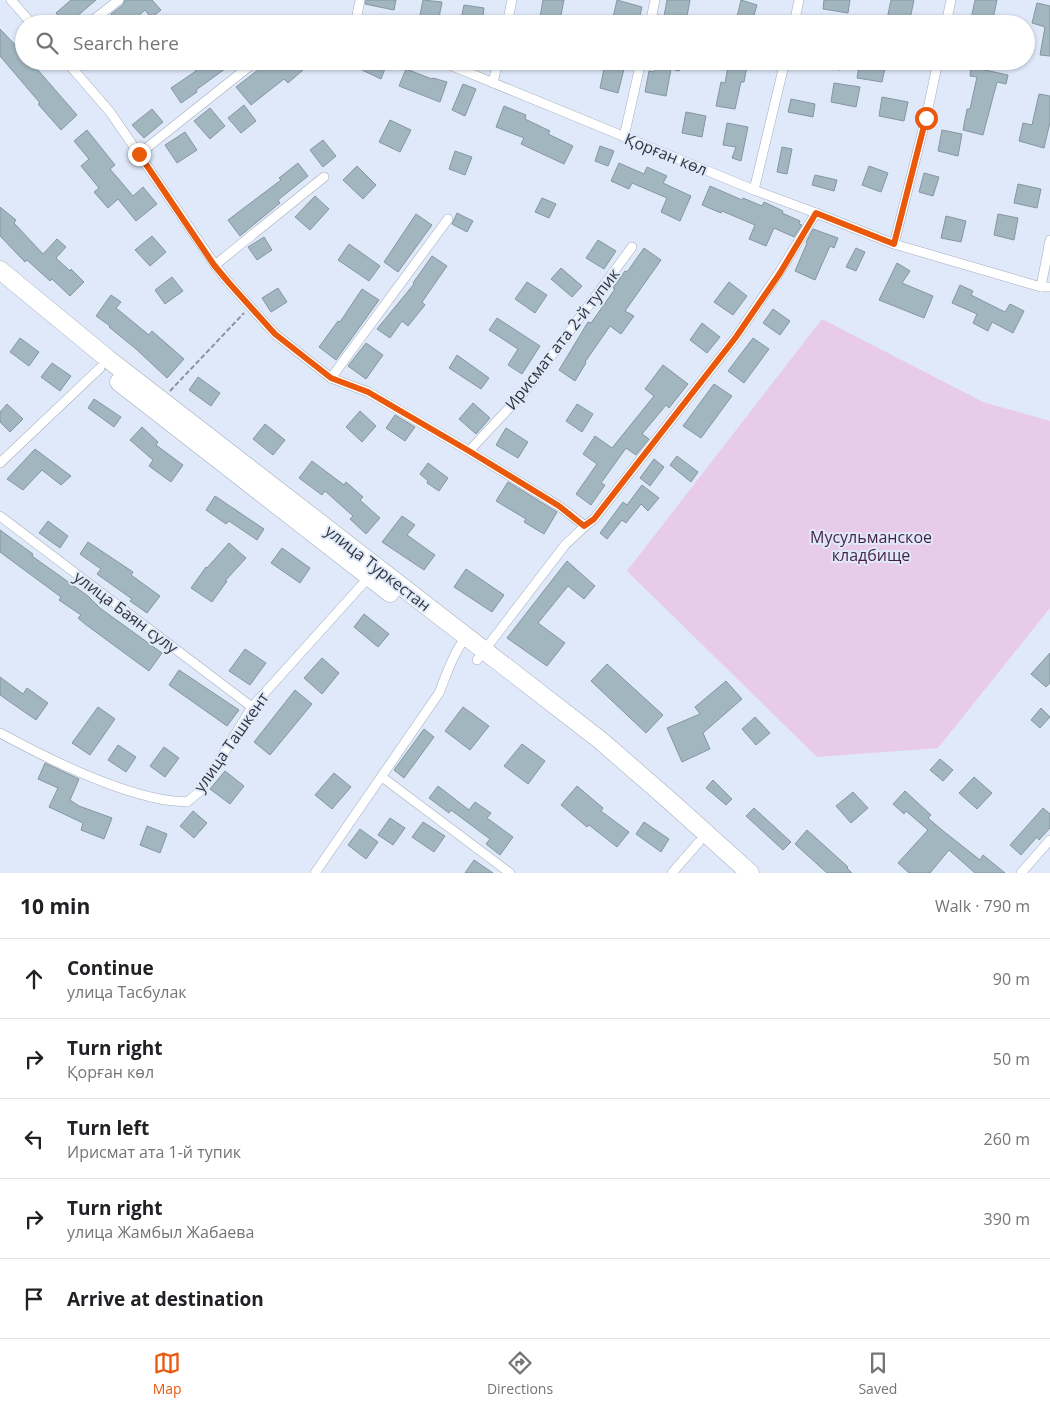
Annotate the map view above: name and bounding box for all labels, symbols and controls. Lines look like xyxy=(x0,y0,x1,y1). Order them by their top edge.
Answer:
search box xyxy=(15,15,1035,70)
icon: search xyxy=(33,29,61,57)
text: Search here xyxy=(73,30,179,56)
route start xyxy=(915,107,938,130)
street label: Қорған көл xyxy=(621,127,711,181)
route end xyxy=(128,143,151,166)
street label: Ирисмат ата 2-й тупик xyxy=(500,263,625,414)
street label: улица Туркестан xyxy=(321,520,435,616)
park label: Мусульманское кладбище xyxy=(810,526,932,566)
street label: улица Баян сулу xyxy=(69,566,183,659)
street label: улица Ташкент xyxy=(188,687,274,796)
text: 10 min xyxy=(20,892,90,920)
text: Walk · 790 m xyxy=(935,895,1030,917)
text: Continue xyxy=(67,955,154,981)
icon: ahead xyxy=(20,965,48,993)
text: 90 m xyxy=(993,968,1030,990)
text: улица Тасбулак xyxy=(67,981,187,1003)
text: Turn right xyxy=(67,1035,162,1061)
icon: right xyxy=(20,1045,48,1073)
text: 50 m xyxy=(993,1048,1030,1070)
text: Қорған көл xyxy=(67,1061,154,1083)
text: Turn left xyxy=(67,1115,149,1141)
icon: left xyxy=(20,1125,48,1153)
text: 260 m xyxy=(984,1128,1030,1150)
text: Ирисмат ата 1-й тупик xyxy=(67,1141,241,1163)
text: Turn right xyxy=(67,1195,162,1221)
icon: right xyxy=(20,1205,48,1233)
text: 390 m xyxy=(984,1208,1030,1230)
text: улица Жамбыл Жабаева xyxy=(67,1221,254,1243)
icon: arrive xyxy=(20,1285,48,1313)
text: Arrive at destination xyxy=(67,1286,264,1312)
tab: Map xyxy=(153,1349,182,1398)
tab: Directions xyxy=(487,1349,553,1398)
tab: Saved xyxy=(858,1349,897,1398)

